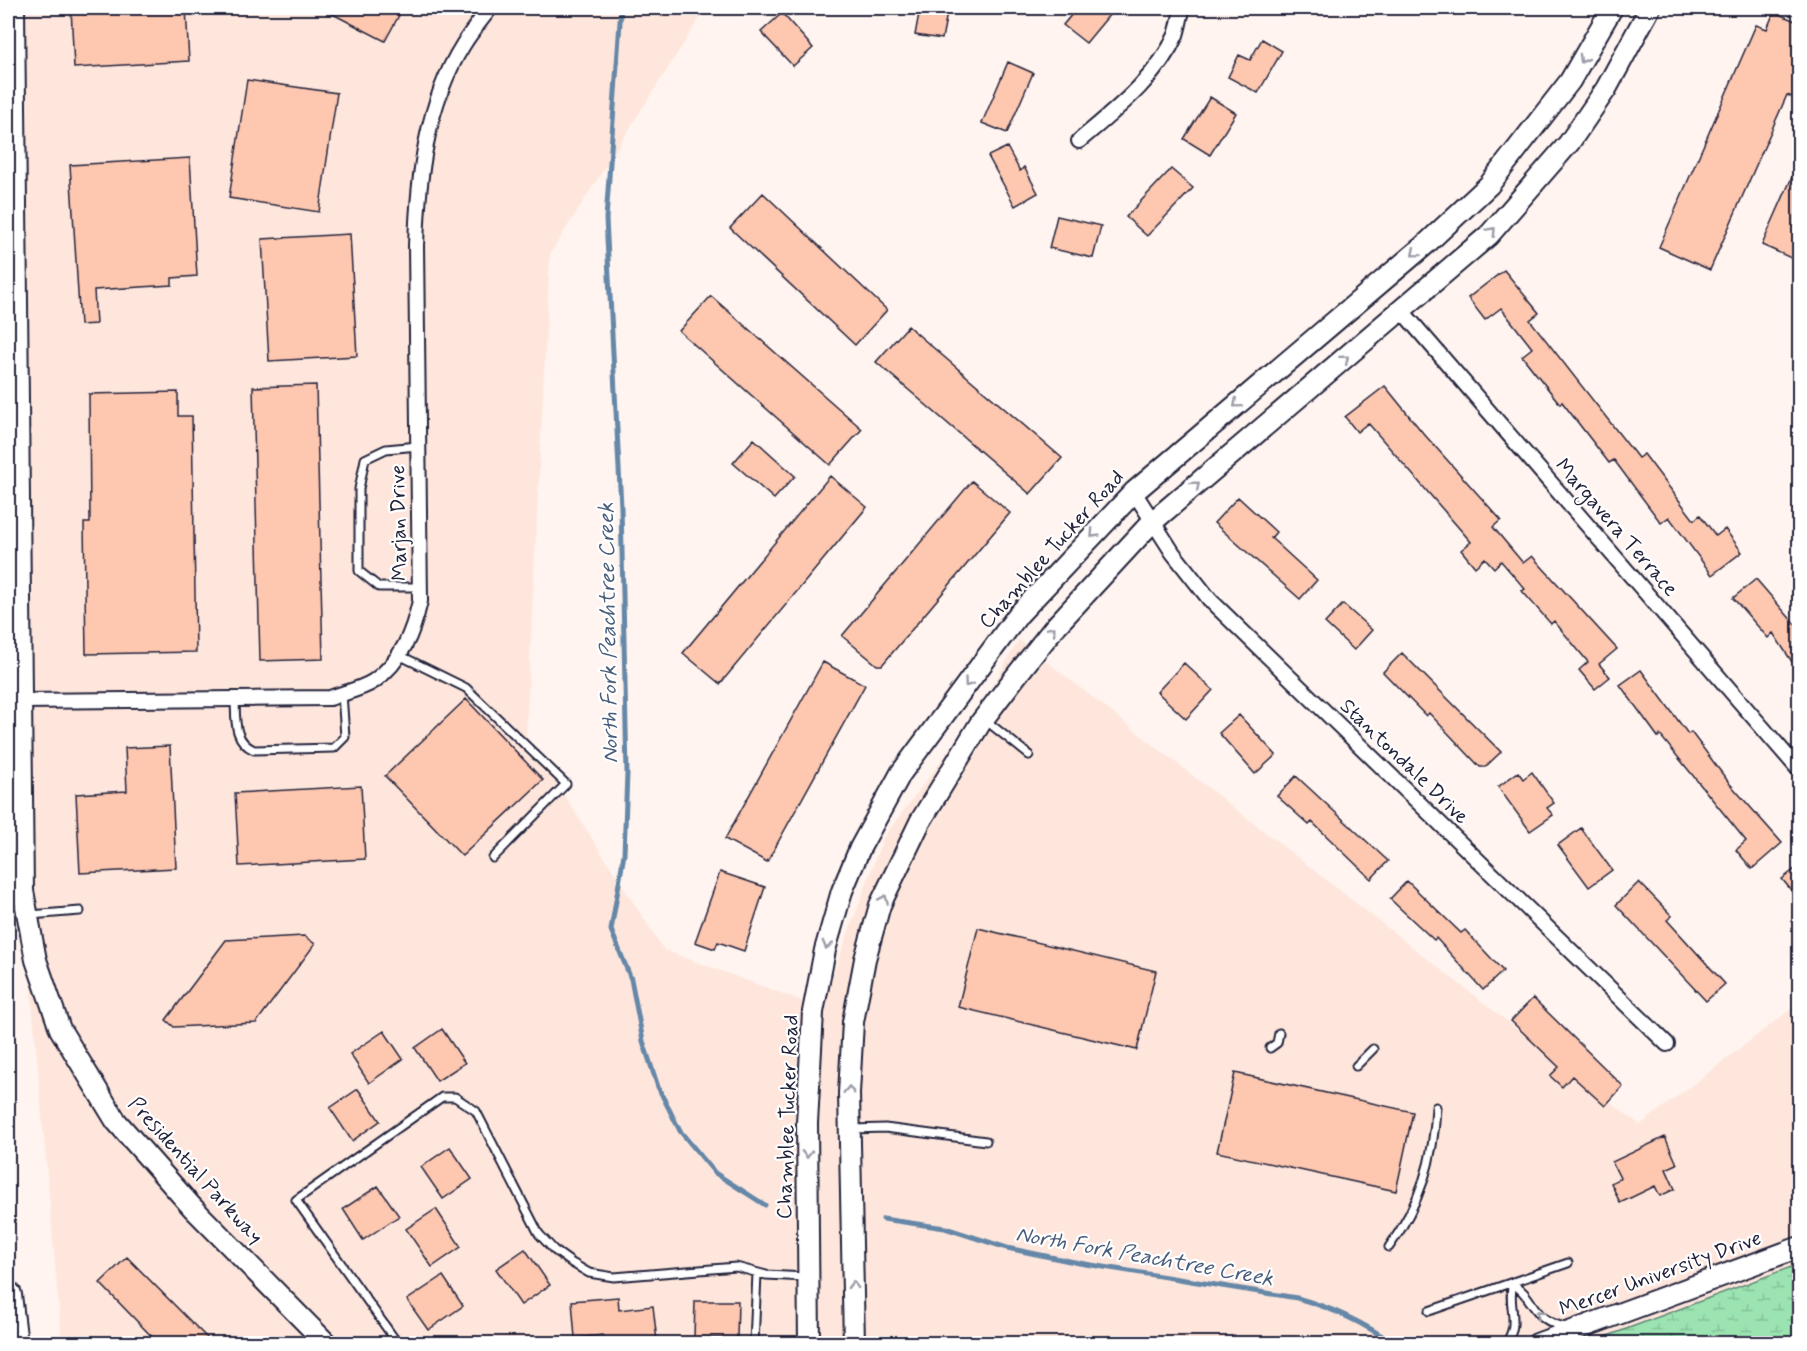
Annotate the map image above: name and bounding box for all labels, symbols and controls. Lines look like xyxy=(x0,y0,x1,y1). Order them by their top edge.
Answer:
one-way arrow xyxy=(1579,52,1590,63)
one-way arrow xyxy=(1485,228,1496,238)
one-way arrow xyxy=(1411,246,1422,257)
one-way arrow xyxy=(1338,355,1349,366)
one-way arrow xyxy=(1233,397,1244,408)
street label: Margavera Terrace xyxy=(1548,453,1684,603)
street label: Chamblee Tucker Road xyxy=(973,464,1131,635)
street label: Marjan Drive xyxy=(384,465,414,581)
one-way arrow xyxy=(1189,481,1200,492)
water label: North Fork Peachtree Creek xyxy=(593,502,625,764)
one-way arrow xyxy=(1090,527,1101,538)
one-way arrow xyxy=(1045,626,1056,637)
one-way arrow xyxy=(964,676,975,687)
street label: Stantondale Drive xyxy=(1334,693,1475,831)
one-way arrow xyxy=(876,895,888,906)
one-way arrow xyxy=(822,939,834,950)
street label: Chamblee Tucker Road xyxy=(770,1014,806,1220)
one-way arrow xyxy=(843,1086,856,1095)
street label: Presidential Parkway xyxy=(122,1091,269,1250)
one-way arrow xyxy=(801,1149,813,1158)
water label: North Fork Peachtree Creek xyxy=(1014,1221,1276,1293)
street label: Mercer University Drive xyxy=(1555,1224,1765,1324)
one-way arrow xyxy=(846,1281,859,1290)
one-way arrow xyxy=(1536,1310,1546,1321)

